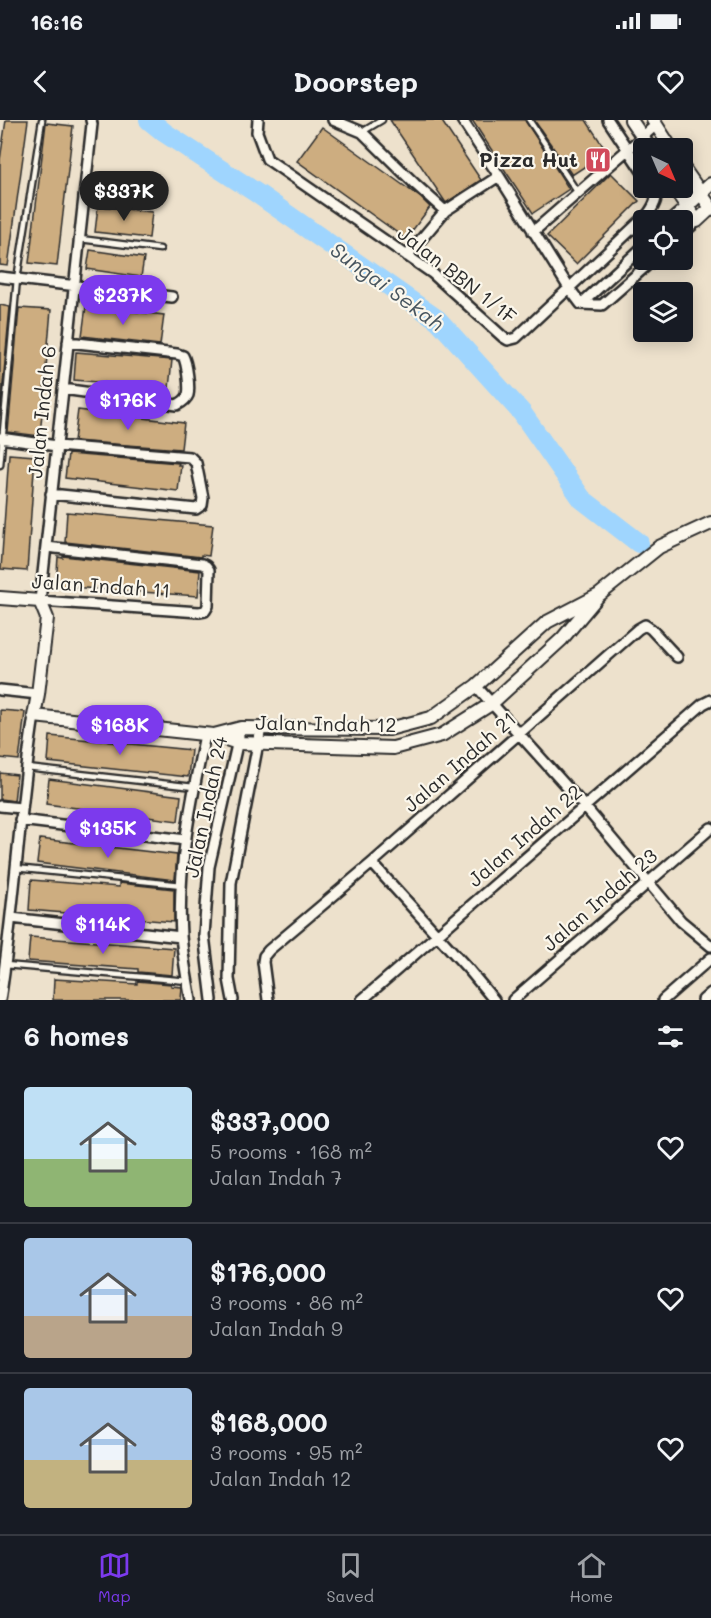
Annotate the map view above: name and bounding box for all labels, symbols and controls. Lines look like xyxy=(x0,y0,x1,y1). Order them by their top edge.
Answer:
text: 16:16 xyxy=(30,7,83,36)
text: Doorstep xyxy=(293,64,418,99)
icon: back xyxy=(24,65,57,98)
icon: heart xyxy=(654,65,687,98)
north arrow xyxy=(633,138,693,198)
map controls xyxy=(633,138,693,342)
restaurant icon: Pizza Hut xyxy=(583,145,613,175)
place label: Pizza Hut xyxy=(479,146,578,172)
pin: $337K xyxy=(82,171,166,222)
text: $337K xyxy=(94,177,154,203)
button: locate xyxy=(633,210,693,270)
street label: Jalan BBN 1/1F xyxy=(393,220,522,329)
water label: Sungai Sekah xyxy=(326,235,450,336)
pin: $237K xyxy=(81,275,165,326)
text: $237K xyxy=(93,281,153,307)
button: layers xyxy=(633,282,693,342)
street label: Jalan Indah 6 xyxy=(21,344,61,479)
pin: $176K xyxy=(86,380,170,431)
text: $176K xyxy=(99,386,157,412)
street label: Jalan Indah 11 xyxy=(31,567,171,603)
pin: $168K xyxy=(78,705,162,756)
street label: Jalan Indah 21 xyxy=(398,705,521,817)
street label: Jalan Indah 12 xyxy=(255,709,397,737)
text: $168K xyxy=(91,711,149,737)
street label: Jalan Indah 24 xyxy=(177,733,233,880)
street label: Jalan Indah 22 xyxy=(462,778,587,892)
pin: $135K xyxy=(66,808,150,859)
text: $135K xyxy=(79,814,137,840)
street label: Jalan Indah 23 xyxy=(537,842,662,956)
pin: $114K xyxy=(61,904,145,955)
text: $114K xyxy=(75,910,131,936)
text: 6 homes xyxy=(24,1019,129,1053)
icon: filters xyxy=(654,1020,687,1053)
text: $337,000 xyxy=(210,1104,330,1138)
icon: home xyxy=(72,1111,144,1183)
icon: heart xyxy=(654,1131,687,1164)
text: 5 rooms · 168 m² xyxy=(210,1138,372,1164)
text: Jalan Indah 7 xyxy=(210,1164,342,1190)
text: $176,000 xyxy=(210,1255,326,1289)
icon: home xyxy=(72,1262,144,1334)
icon: heart xyxy=(654,1282,687,1315)
text: 3 rooms · 86 m² xyxy=(210,1289,363,1315)
text: Jalan Indah 9 xyxy=(210,1315,343,1341)
text: $168,000 xyxy=(210,1405,328,1439)
icon: home xyxy=(72,1412,144,1484)
icon: heart xyxy=(654,1432,687,1465)
text: 3 rooms · 95 m² xyxy=(210,1439,362,1465)
text: Jalan Indah 12 xyxy=(210,1465,351,1491)
tab: Map xyxy=(98,1549,131,1606)
tab: Saved xyxy=(326,1549,374,1606)
tab: Home xyxy=(570,1549,613,1606)

